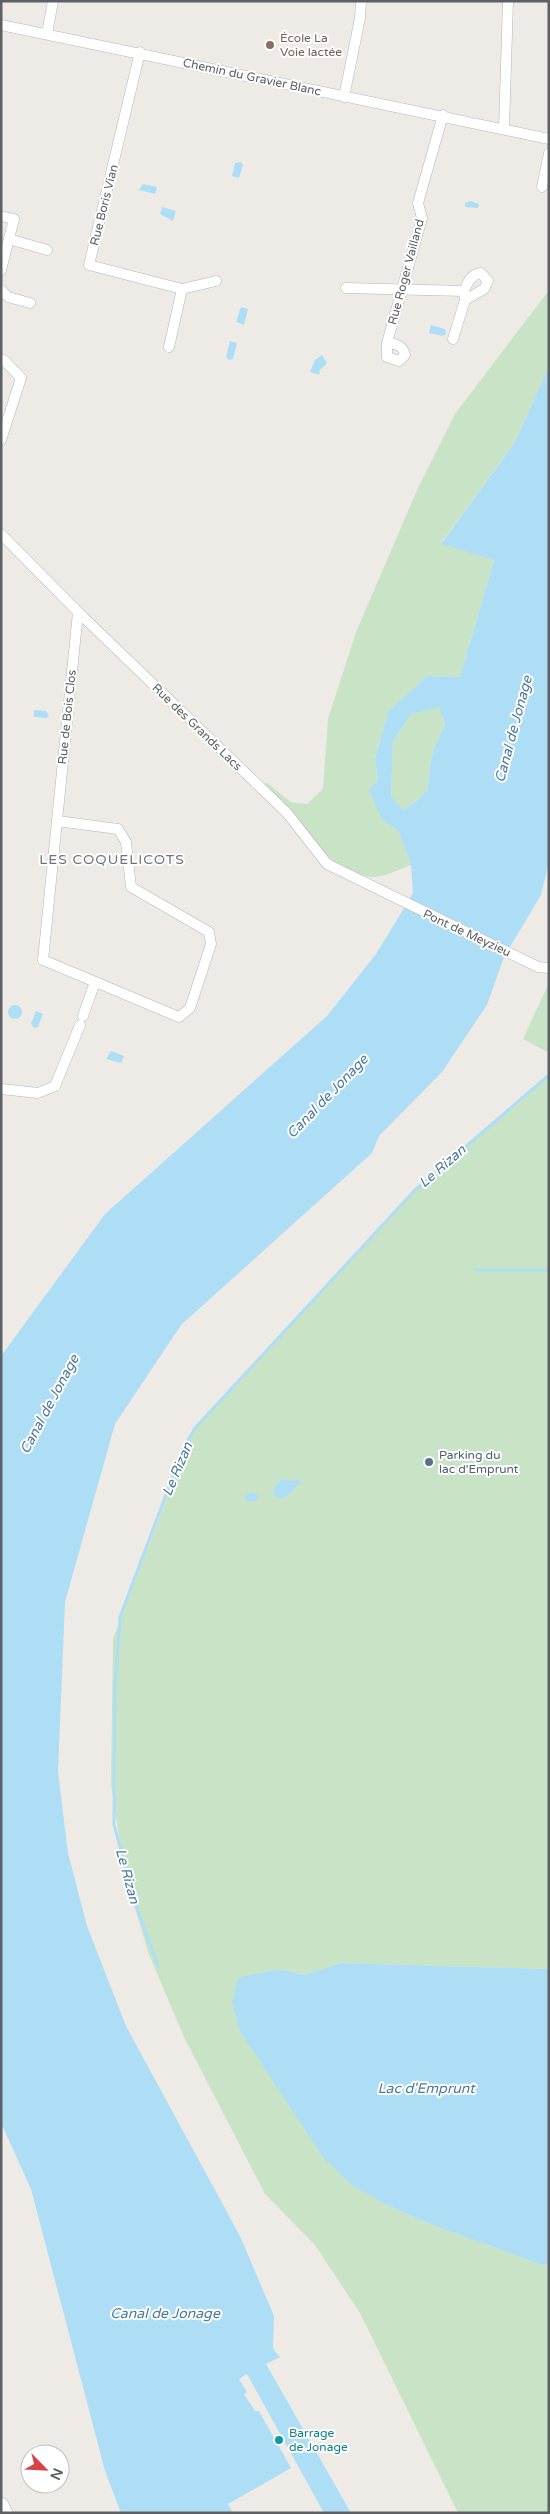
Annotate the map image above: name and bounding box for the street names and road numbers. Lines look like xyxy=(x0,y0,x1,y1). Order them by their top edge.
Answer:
street label: Chemin du Gravier Blanc xyxy=(182,56,322,98)
street label: Rue Boris Vian xyxy=(87,163,121,247)
street label: Rue Roger Vailland xyxy=(385,218,427,326)
street label: Rue de Bois Clos xyxy=(55,669,79,765)
street label: Rue des Grands Lacs xyxy=(149,681,245,774)
street label: Pont de Meyzieu xyxy=(421,907,513,959)

